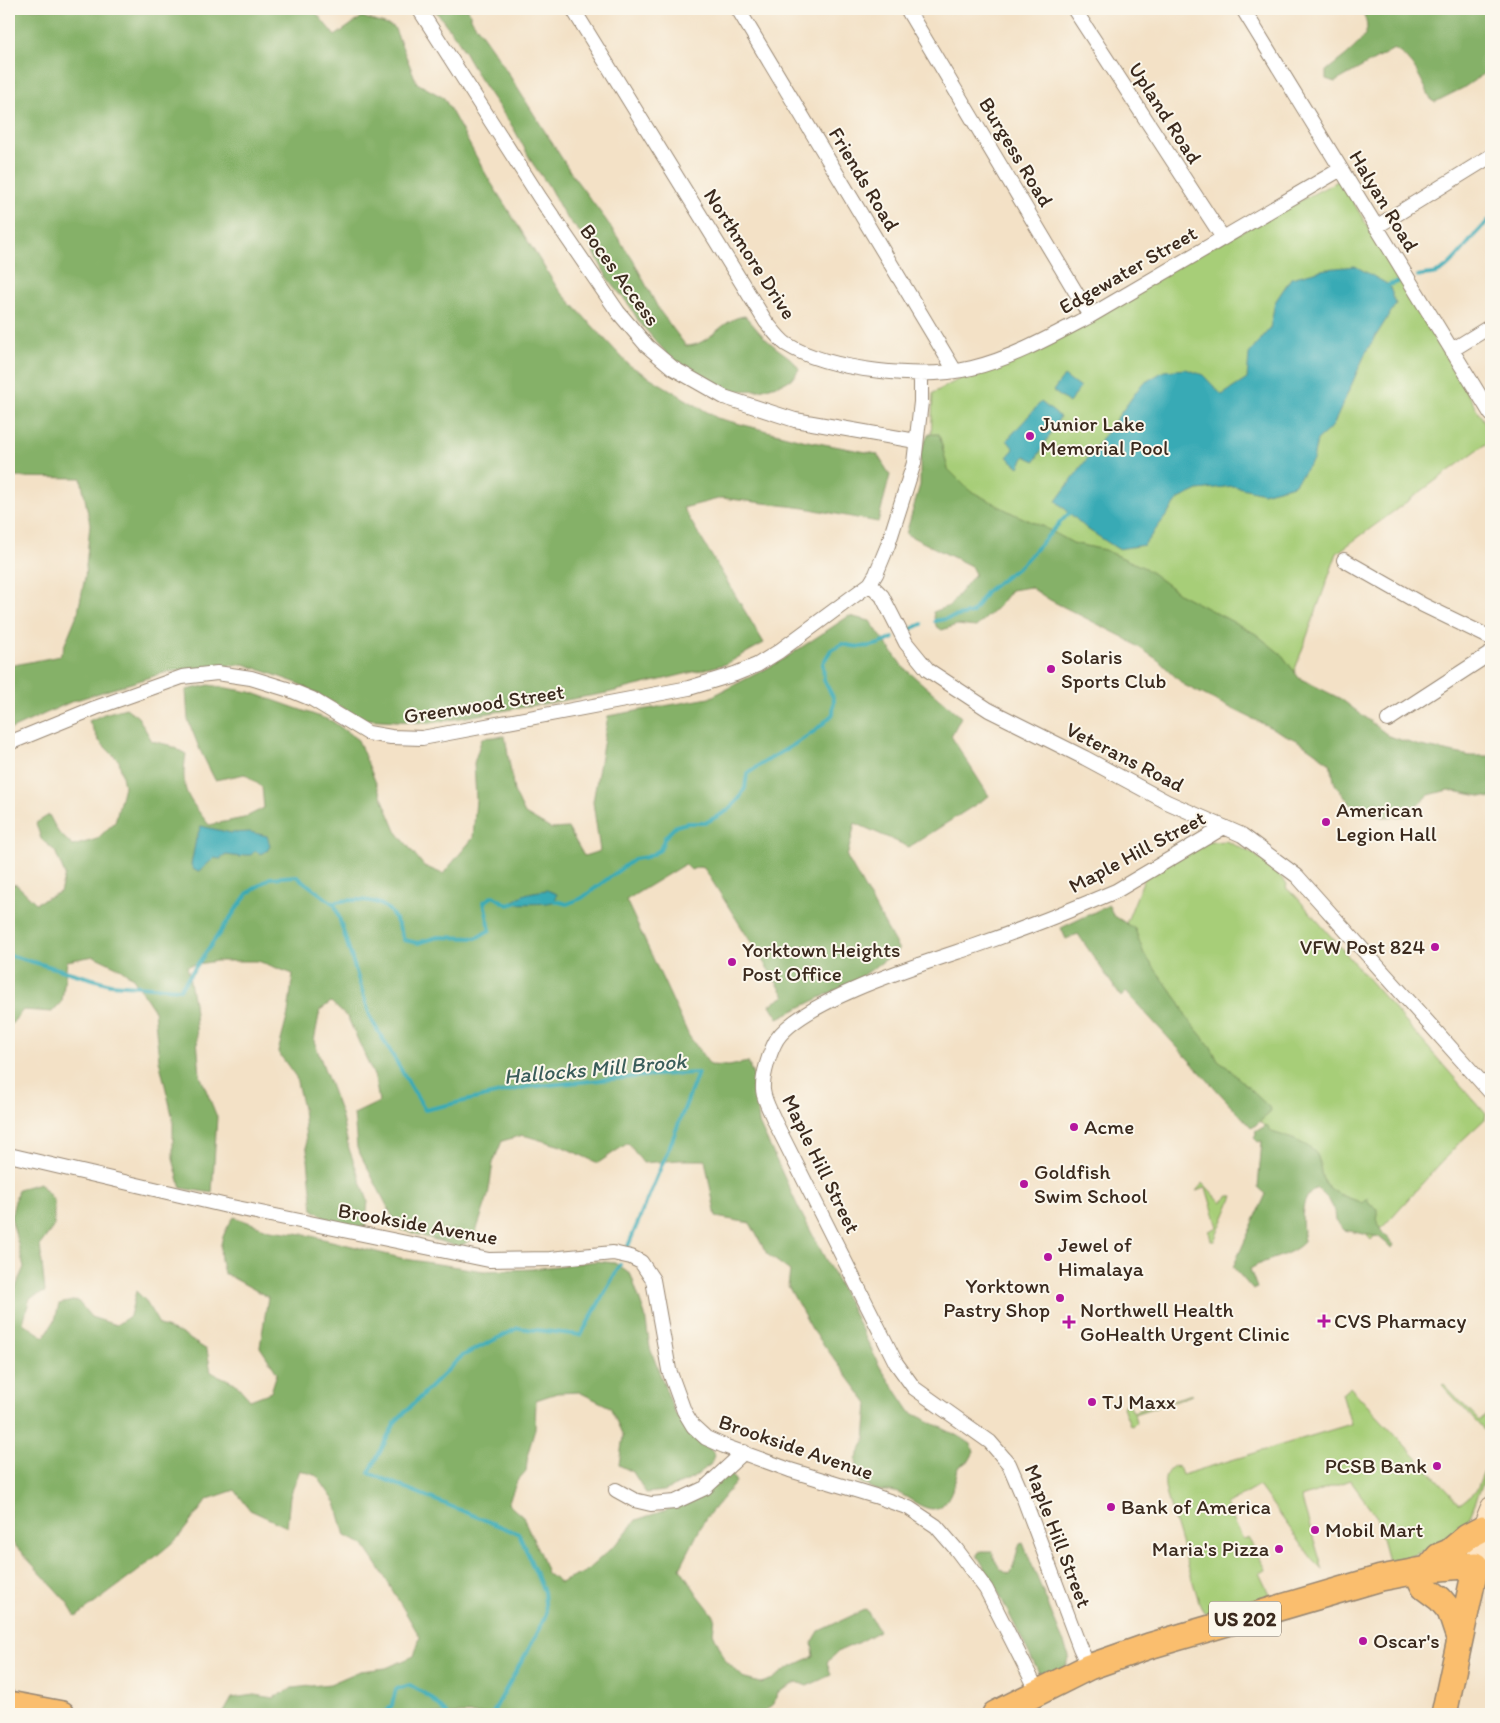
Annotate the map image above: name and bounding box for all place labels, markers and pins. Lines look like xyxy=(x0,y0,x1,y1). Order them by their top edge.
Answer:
place label: Junior Lake Memorial Pool xyxy=(1040,411,1169,460)
marker: Junior Lake Memorial Pool xyxy=(1024,430,1036,442)
place label: Solaris Sports Club xyxy=(1061,644,1167,693)
marker: Solaris Sports Club xyxy=(1045,663,1057,675)
place label: American Legion Hall xyxy=(1336,797,1437,846)
marker: American Legion Hall xyxy=(1320,816,1332,828)
place label: VFW Post 824 xyxy=(1300,934,1425,959)
place label: Yorktown Heights Post Office xyxy=(742,937,901,986)
marker: VFW Post 824 xyxy=(1429,941,1441,953)
marker: Yorktown Heights Post Office xyxy=(726,956,738,968)
place label: Acme xyxy=(1084,1114,1134,1139)
marker: Acme xyxy=(1068,1121,1080,1133)
place label: Goldfish Swim School xyxy=(1034,1159,1147,1208)
marker: Goldfish Swim School xyxy=(1018,1178,1030,1190)
place label: Jewel of Himalaya xyxy=(1058,1232,1144,1281)
marker: Jewel of Himalaya xyxy=(1042,1251,1054,1263)
place label: Yorktown Pastry Shop xyxy=(943,1273,1050,1322)
marker: Yorktown Pastry Shop xyxy=(1054,1292,1066,1304)
place label: Northwell Health GoHealth Urgent Clinic xyxy=(1080,1297,1290,1346)
place label: CVS Pharmacy xyxy=(1334,1308,1466,1333)
marker: Northwell Health GoHealth Urgent Clinic xyxy=(1062,1315,1076,1329)
marker: CVS Pharmacy xyxy=(1318,1315,1330,1327)
place label: TJ Maxx xyxy=(1102,1389,1176,1414)
marker: TJ Maxx xyxy=(1086,1396,1098,1408)
place label: PCSB Bank xyxy=(1325,1453,1427,1478)
marker: PCSB Bank xyxy=(1431,1460,1443,1472)
place label: Bank of America xyxy=(1121,1494,1271,1519)
marker: Bank of America xyxy=(1105,1501,1117,1513)
place label: Mobil Mart xyxy=(1325,1517,1423,1542)
marker: Mobil Mart xyxy=(1309,1524,1321,1536)
place label: Maria's Pizza xyxy=(1152,1536,1269,1561)
marker: Maria's Pizza xyxy=(1273,1543,1285,1555)
place label: Oscar's xyxy=(1373,1628,1440,1653)
marker: Oscar's xyxy=(1357,1635,1369,1647)

